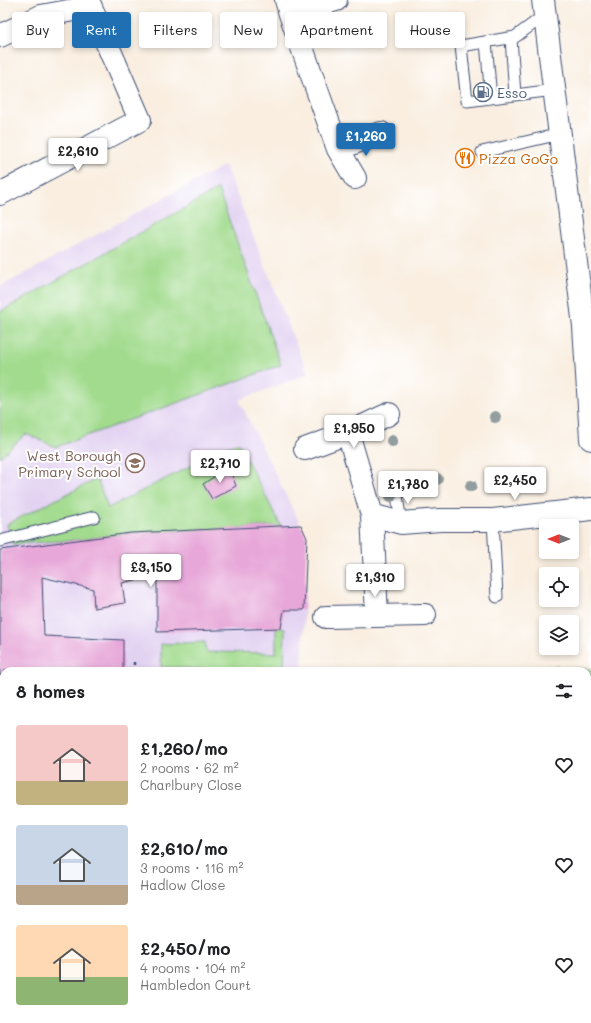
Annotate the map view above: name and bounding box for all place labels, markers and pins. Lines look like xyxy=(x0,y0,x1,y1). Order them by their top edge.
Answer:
fuel station icon: Esso xyxy=(472,81,494,103)
place label: Esso xyxy=(497,83,527,102)
pin: £1,260 xyxy=(333,123,399,157)
pin: £2,610 xyxy=(45,138,111,172)
restaurant icon: Pizza GoGo xyxy=(454,147,476,169)
place label: Pizza GoGo xyxy=(479,149,558,168)
pin: £1,950 xyxy=(321,415,387,449)
place label: West Borough Primary School xyxy=(18,446,121,481)
pin: £2,710 xyxy=(187,450,253,484)
school or university icon: West Borough Primary School xyxy=(124,452,146,474)
pin: £2,450 xyxy=(482,467,548,501)
pin: £1,780 xyxy=(375,471,441,505)
pin: £3,150 xyxy=(118,554,184,588)
pin: £1,310 xyxy=(342,564,408,598)

